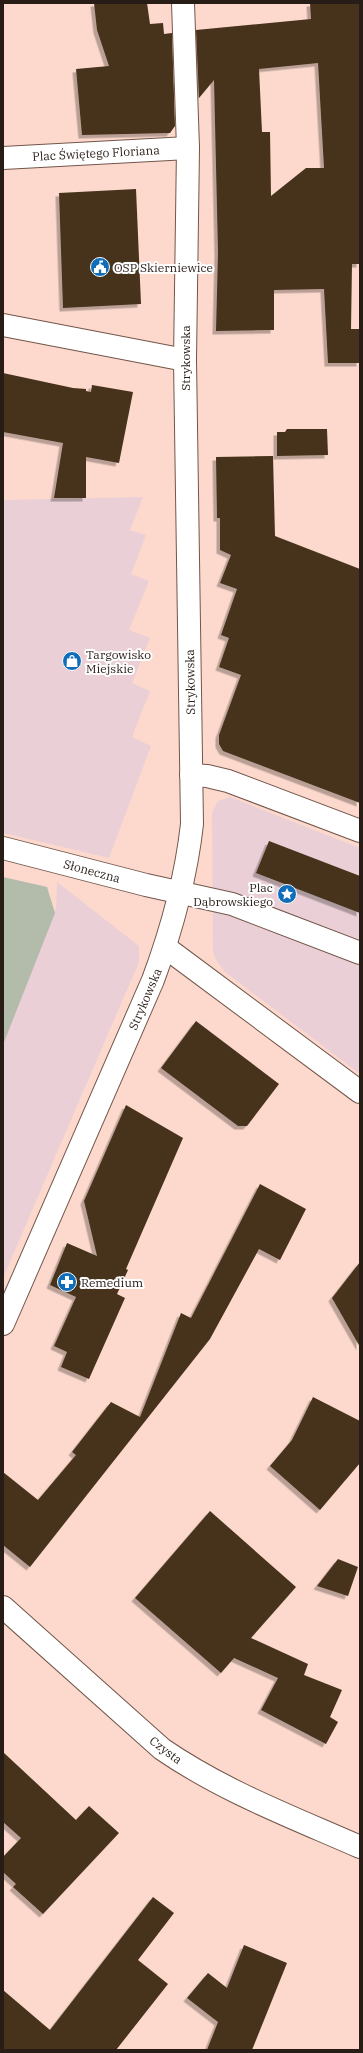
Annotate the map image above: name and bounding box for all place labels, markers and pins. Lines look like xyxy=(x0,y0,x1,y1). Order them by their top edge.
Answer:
public building icon: OSP Skierniewice xyxy=(89,256,111,278)
place label: OSP Skierniewice xyxy=(114,260,213,275)
place label: Targowisko Miejskie xyxy=(86,647,151,676)
shop icon: Targowisko Miejskie xyxy=(61,650,83,672)
place label: Plac Dąbrowskiego xyxy=(193,880,273,909)
place icon: Plac Dąbrowskiego xyxy=(276,883,298,905)
pharmacy icon: Remedium xyxy=(56,1271,78,1293)
place label: Remedium xyxy=(81,1275,144,1290)

